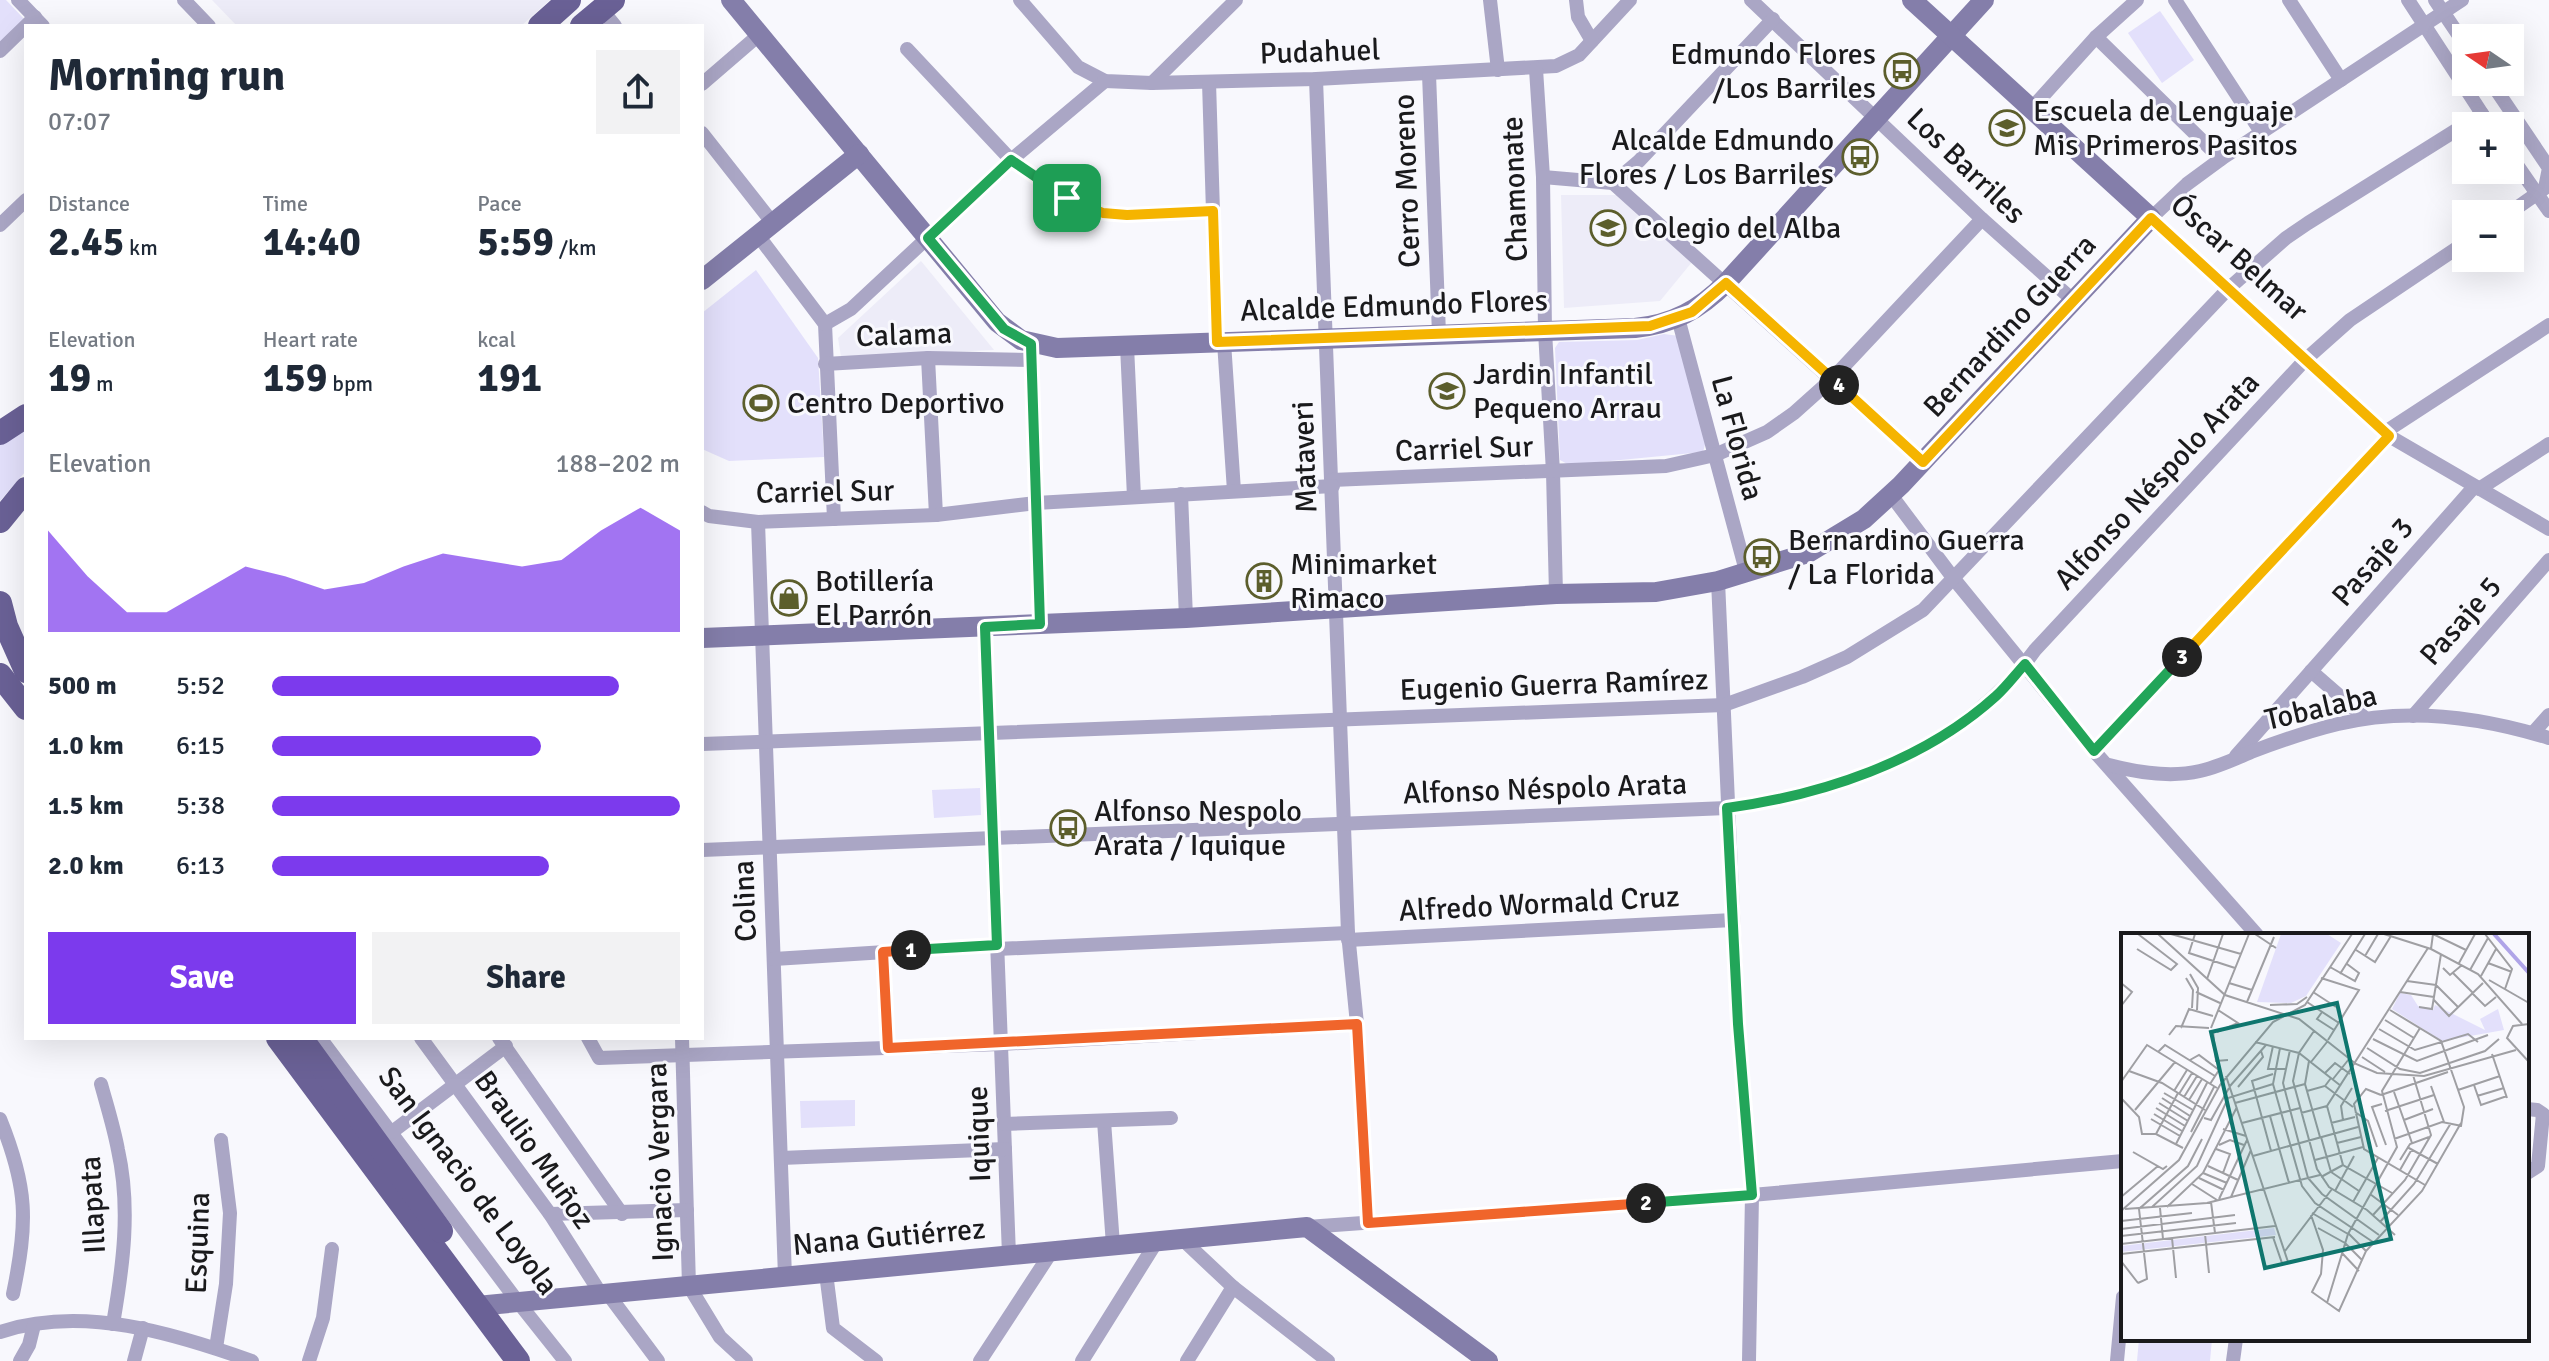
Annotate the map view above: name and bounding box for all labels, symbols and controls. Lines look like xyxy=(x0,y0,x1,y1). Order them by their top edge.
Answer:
north arrow xyxy=(2452,24,2524,96)
map controls xyxy=(2452,24,2524,272)
street label: Pudahuel xyxy=(1259,31,1381,73)
place label: Edmundo Flores /Los Barriles xyxy=(1670,36,1876,107)
text: Morning run xyxy=(48,49,285,103)
button: share xyxy=(596,50,680,134)
bus stop icon: Edmundo Flores /Los Barriles xyxy=(1883,52,1921,90)
street label: Cerro Moreno xyxy=(1385,93,1429,269)
place label: Escuela de Lenguaje Mis Primeros Pasitos xyxy=(2033,93,2298,164)
street label: Los Barriles xyxy=(1899,100,2033,232)
text: 07:07 xyxy=(48,106,111,138)
school or university icon: Escuela de Lenguaje Mis Primeros Pasitos xyxy=(1988,109,2026,147)
button: + xyxy=(2452,112,2524,184)
street label: Chamonate xyxy=(1494,116,1536,262)
place label: Alcalde Edmundo Flores / Los Barriles xyxy=(1579,122,1834,193)
bus stop icon: Alcalde Edmundo Flores / Los Barriles xyxy=(1841,138,1879,176)
pin xyxy=(1033,164,1101,232)
icon: arrive xyxy=(1045,176,1089,220)
street label: Óscar Belmar xyxy=(2163,187,2315,329)
text: Distance xyxy=(48,190,130,217)
text: Time xyxy=(263,190,308,217)
text: Pace xyxy=(477,190,522,217)
button: − xyxy=(2452,200,2524,272)
school or university icon: Colegio del Alba xyxy=(1589,209,1627,247)
place label: Colegio del Alba xyxy=(1634,210,1841,247)
text: 2.45 xyxy=(48,217,124,267)
text: 14:40 xyxy=(263,217,361,267)
text: 5:59 xyxy=(477,217,554,267)
street label: Bernardino Guerra xyxy=(1916,227,2104,425)
text: km xyxy=(124,234,158,261)
text: /km xyxy=(554,234,597,261)
street label: Alcalde Edmundo Flores xyxy=(1240,282,1548,330)
street label: Calama xyxy=(855,315,953,355)
text: Elevation xyxy=(48,326,136,353)
text: Heart rate xyxy=(263,326,358,353)
text: kcal xyxy=(477,326,516,353)
text: 19 xyxy=(48,353,91,403)
text: 159 xyxy=(263,353,327,403)
text: 191 xyxy=(477,353,542,403)
place label: Jardin Infantil Pequeno Arrau xyxy=(1473,356,1662,427)
street label: Alfonso Néspolo Arata xyxy=(2047,364,2267,598)
pin: 4 xyxy=(1819,365,1859,405)
text: m xyxy=(91,370,114,397)
text: bpm xyxy=(327,370,373,397)
text: 4 xyxy=(1833,371,1845,398)
school or university icon: Jardin Infantil Pequeno Arrau xyxy=(1428,372,1466,410)
street label: La Florida xyxy=(1703,372,1771,504)
sports icon: Centro Deportivo xyxy=(742,384,780,422)
place label: Centro Deportivo xyxy=(787,385,1004,422)
street label: Mataveri xyxy=(1285,400,1325,514)
street label: Carriel Sur xyxy=(1394,428,1534,470)
text: Elevation xyxy=(48,448,152,480)
text: 188–202 m xyxy=(556,448,680,480)
street label: Carriel Sur xyxy=(755,472,895,512)
street label: Pasaje 3 xyxy=(2324,510,2422,614)
place label: Bernardino Guerra / La Florida xyxy=(1788,522,2025,593)
bus stop icon: Bernardino Guerra / La Florida xyxy=(1743,538,1781,576)
place label: Minimarket Rimaco xyxy=(1290,546,1437,617)
building icon: Minimarket Rimaco xyxy=(1245,562,1283,600)
place label: Botillería El Parrón xyxy=(815,563,934,634)
street label: Pasaje 5 xyxy=(2412,569,2510,673)
shop icon: Botillería El Parrón xyxy=(770,579,808,617)
pin: 3 xyxy=(2162,637,2202,677)
text: 3 xyxy=(2176,643,2188,670)
street label: Eugenio Guerra Ramírez xyxy=(1399,661,1709,709)
text: 500 m xyxy=(48,670,117,702)
text: 5:52 xyxy=(176,670,225,702)
street label: Tobalaba xyxy=(2261,677,2381,739)
text: 1.0 km xyxy=(48,730,124,762)
text: 6:15 xyxy=(176,730,225,762)
street label: Alfonso Néspolo Arata xyxy=(1402,766,1688,812)
text: 1.5 km xyxy=(48,790,124,822)
text: 5:38 xyxy=(176,790,225,822)
place label: Alfonso Nespolo Arata / Iquique xyxy=(1094,793,1302,864)
bus stop icon: Alfonso Nespolo Arata / Iquique xyxy=(1049,809,1087,847)
text: 2.0 km xyxy=(48,850,124,882)
text: 6:13 xyxy=(176,850,225,882)
street label: Colina xyxy=(725,859,765,943)
street label: Alfredo Wormald Cruz xyxy=(1398,878,1680,930)
pin: 1 xyxy=(891,930,931,970)
button: Save xyxy=(48,932,356,1024)
button: Share xyxy=(372,932,680,1024)
inset map xyxy=(2121,933,2529,1341)
text: 1 xyxy=(905,936,917,963)
street label: San Ignacio de Loyola xyxy=(370,1059,566,1303)
street label: Ignacio Vergara xyxy=(638,1062,682,1262)
street label: Braulio Muñoz xyxy=(466,1064,602,1236)
street label: Iquique xyxy=(959,1085,999,1183)
street label: Illapata xyxy=(72,1155,114,1255)
pin: 2 xyxy=(1626,1183,1666,1223)
text: 2 xyxy=(1640,1189,1652,1216)
street label: Esquina xyxy=(178,1191,218,1295)
street label: Nana Gutiérrez xyxy=(791,1210,987,1264)

